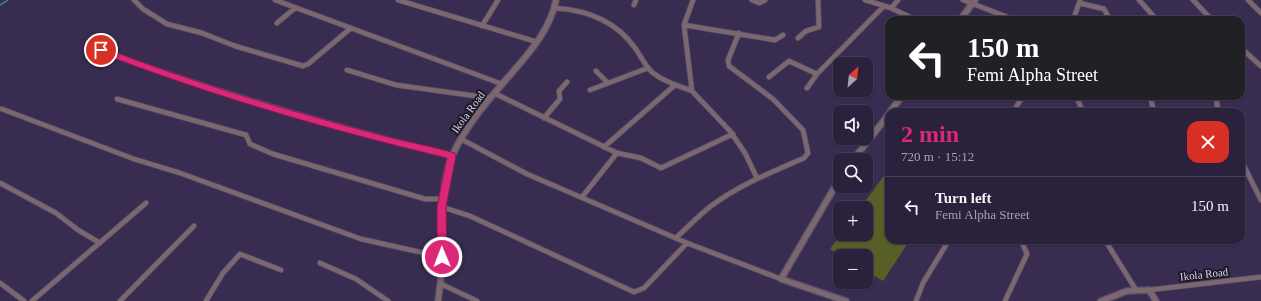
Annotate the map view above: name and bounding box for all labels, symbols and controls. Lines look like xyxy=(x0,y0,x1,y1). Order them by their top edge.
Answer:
icon: left xyxy=(901,32,953,84)
text: 150 m xyxy=(967,32,1039,63)
pin xyxy=(84,33,118,67)
icon: arrive xyxy=(90,39,112,61)
north arrow xyxy=(833,57,873,97)
map controls xyxy=(833,57,873,289)
text: Femi Alpha Street xyxy=(967,65,1098,85)
street label: Ikola Road xyxy=(449,88,487,135)
button: sound xyxy=(833,105,873,145)
text: 2 min xyxy=(901,121,959,147)
button: close xyxy=(1187,121,1229,163)
text: 720 m · 15:12 xyxy=(901,149,974,164)
button: search xyxy=(833,153,873,193)
text: Turn left xyxy=(935,190,992,206)
icon: left xyxy=(901,196,923,218)
text: 150 m xyxy=(1191,198,1229,214)
button: + xyxy=(833,201,873,241)
text: Femi Alpha Street xyxy=(935,207,1030,222)
position arrow xyxy=(421,236,463,278)
button: − xyxy=(833,249,873,289)
street label: Ikola Road xyxy=(1179,265,1229,283)

